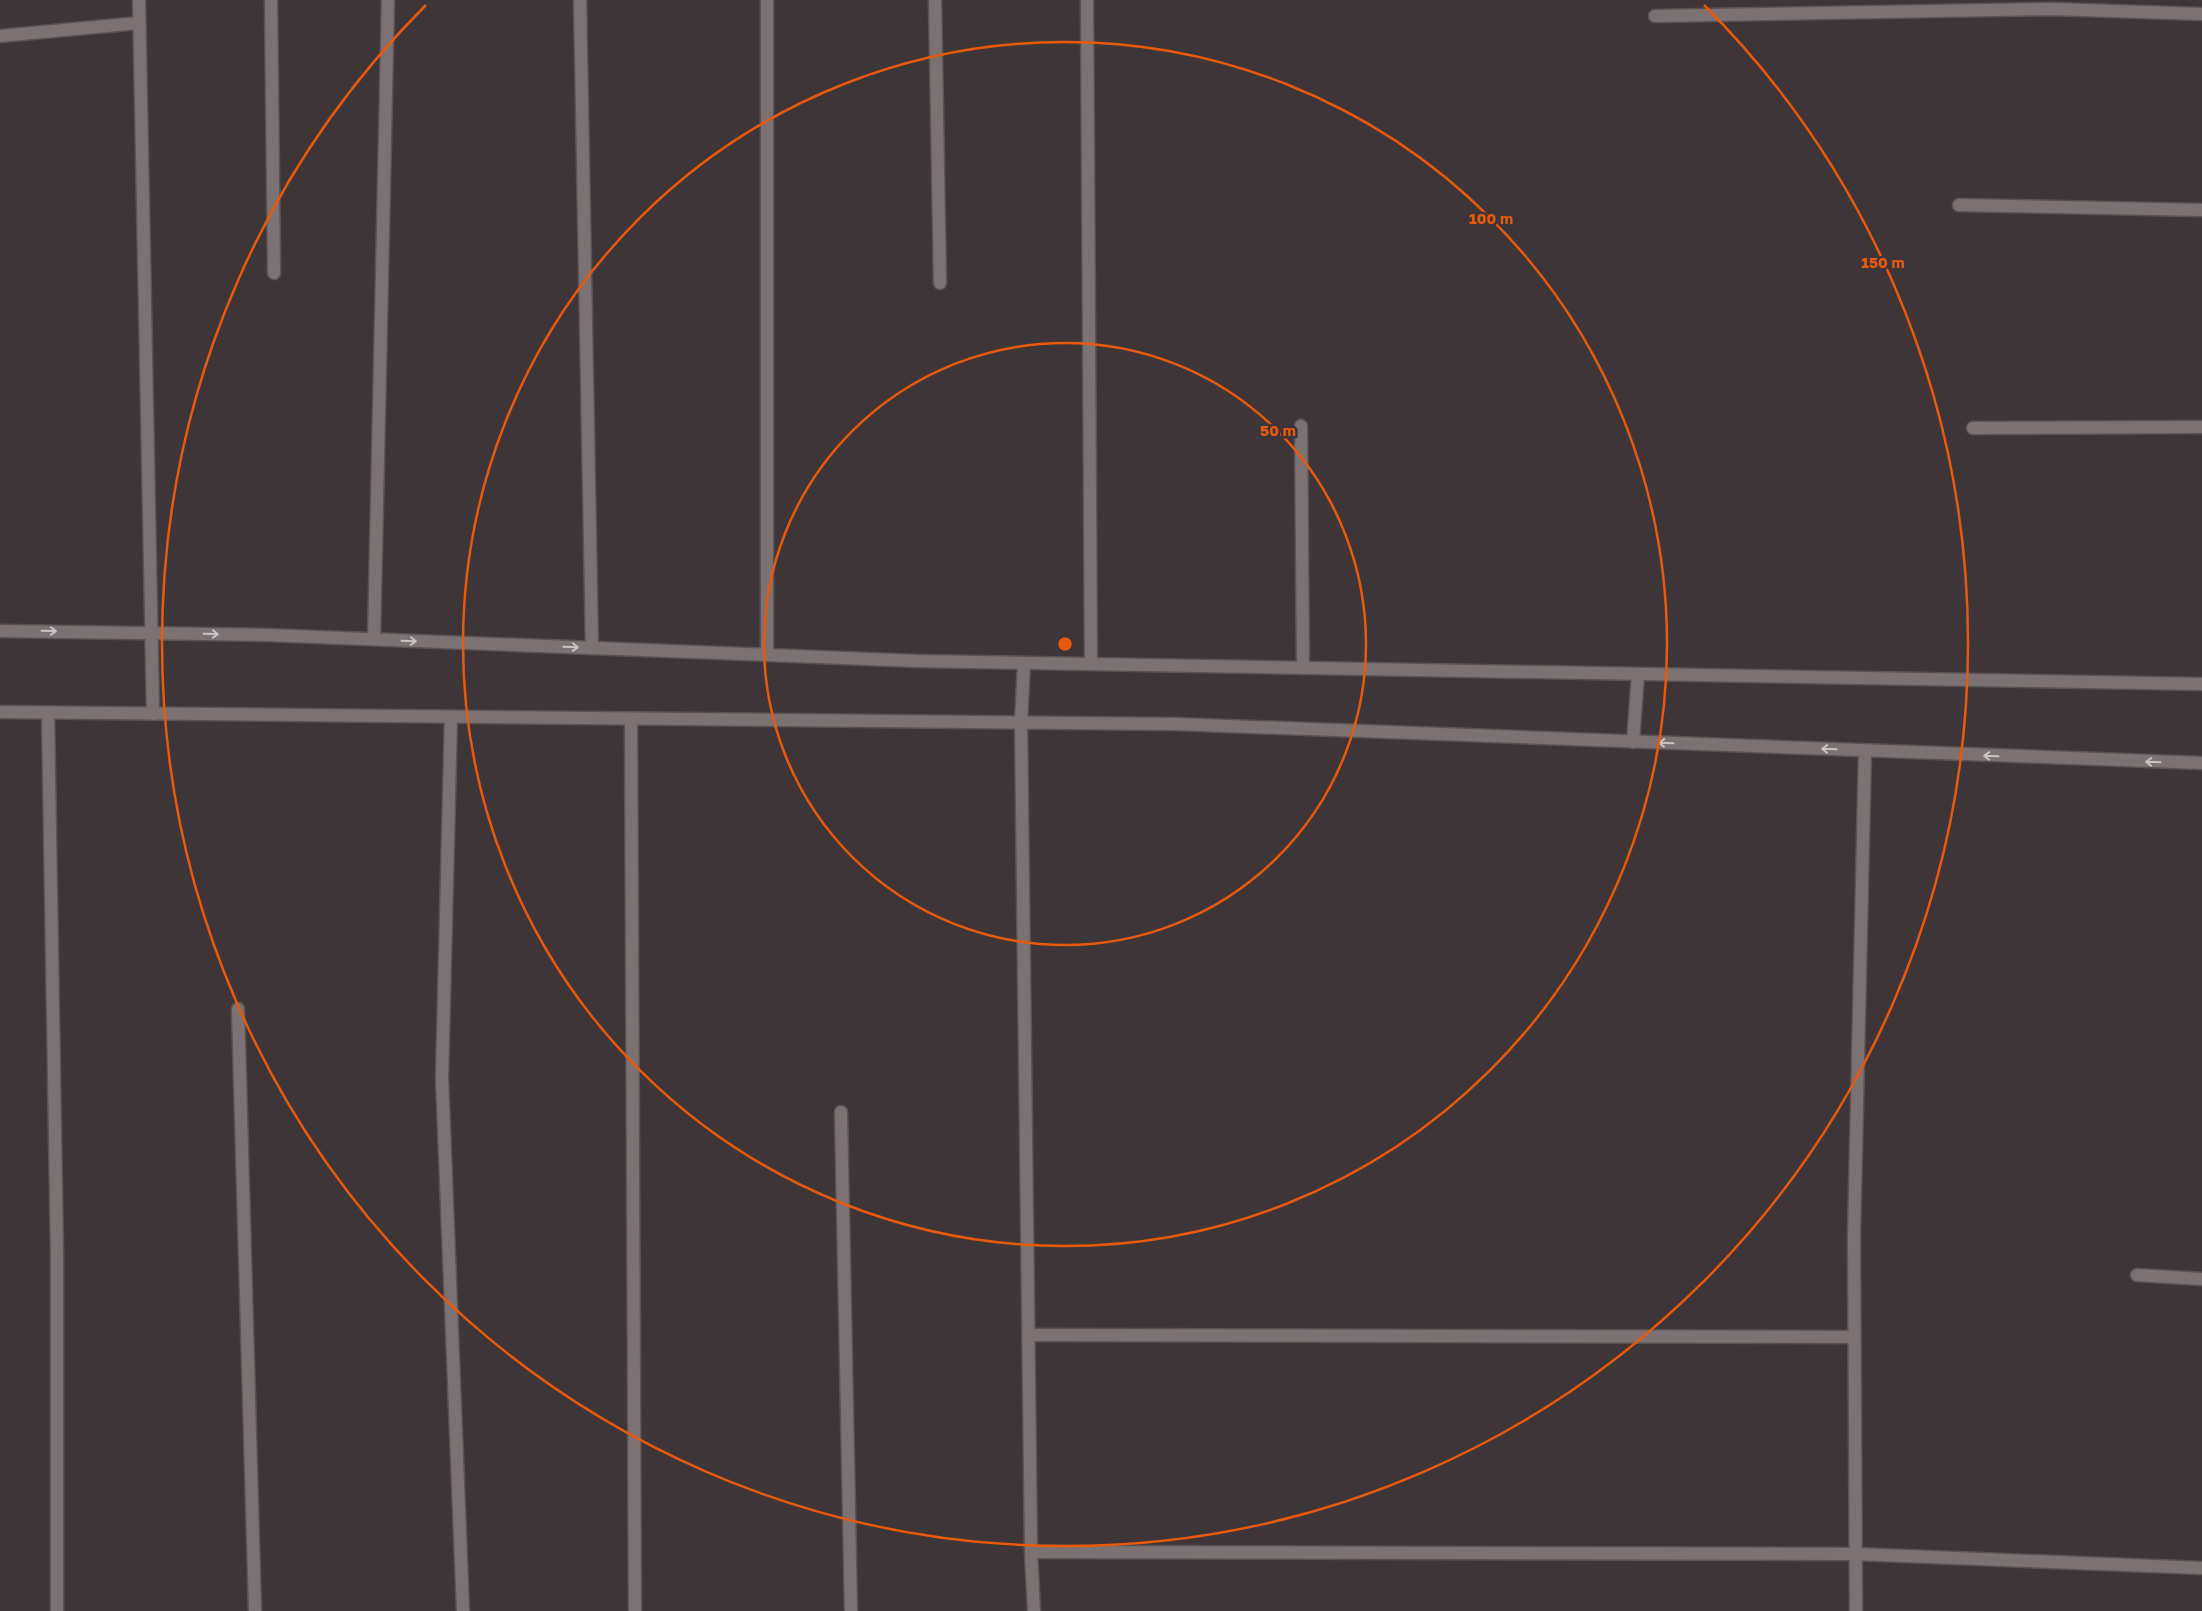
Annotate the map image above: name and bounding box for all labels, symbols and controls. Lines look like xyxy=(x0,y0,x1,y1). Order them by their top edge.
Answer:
text: 100 m xyxy=(1469,209,1513,227)
text: 150 m xyxy=(1861,253,1905,271)
text: 50 m xyxy=(1260,421,1296,439)
one-way arrow xyxy=(40,626,56,636)
one-way arrow xyxy=(202,629,219,639)
centre of rings xyxy=(1056,635,1074,653)
one-way arrow xyxy=(400,636,416,645)
one-way arrow xyxy=(562,642,579,652)
one-way arrow xyxy=(1658,739,1674,748)
one-way arrow xyxy=(1821,745,1837,754)
one-way arrow xyxy=(1983,751,1999,760)
one-way arrow xyxy=(2146,757,2162,766)

